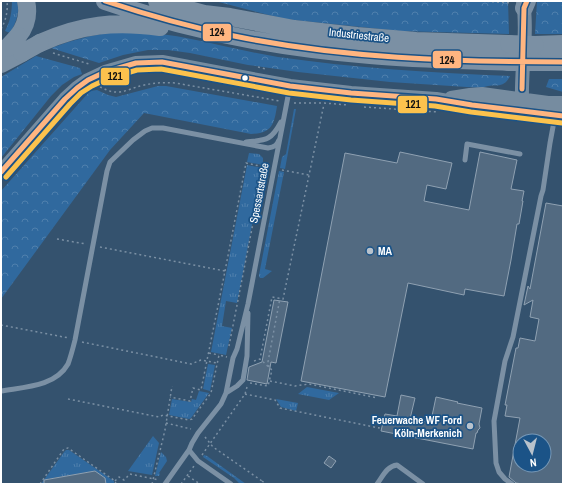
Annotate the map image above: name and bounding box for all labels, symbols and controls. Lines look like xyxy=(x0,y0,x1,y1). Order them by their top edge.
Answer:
line badge: 124 xyxy=(202,23,232,42)
text: 124 xyxy=(209,25,225,39)
street label: Industriestraße xyxy=(328,25,390,45)
line badge: 124 xyxy=(432,50,462,69)
text: 124 xyxy=(439,53,455,67)
line badge: 121 xyxy=(100,67,130,86)
text: 121 xyxy=(107,69,123,83)
unlabelled marker xyxy=(240,73,250,83)
line badge: 121 xyxy=(397,95,428,114)
text: 121 xyxy=(405,97,421,111)
street label: Spessartstraße xyxy=(246,162,272,224)
place label: MA xyxy=(378,244,393,258)
marker: MA xyxy=(365,246,375,256)
place label: Feuerwache WF Ford Köln-Merkenich xyxy=(372,413,462,440)
marker: Feuerwache WF Ford Köln-Merkenich xyxy=(465,421,475,431)
north arrow xyxy=(512,433,552,473)
text: N xyxy=(529,456,537,470)

